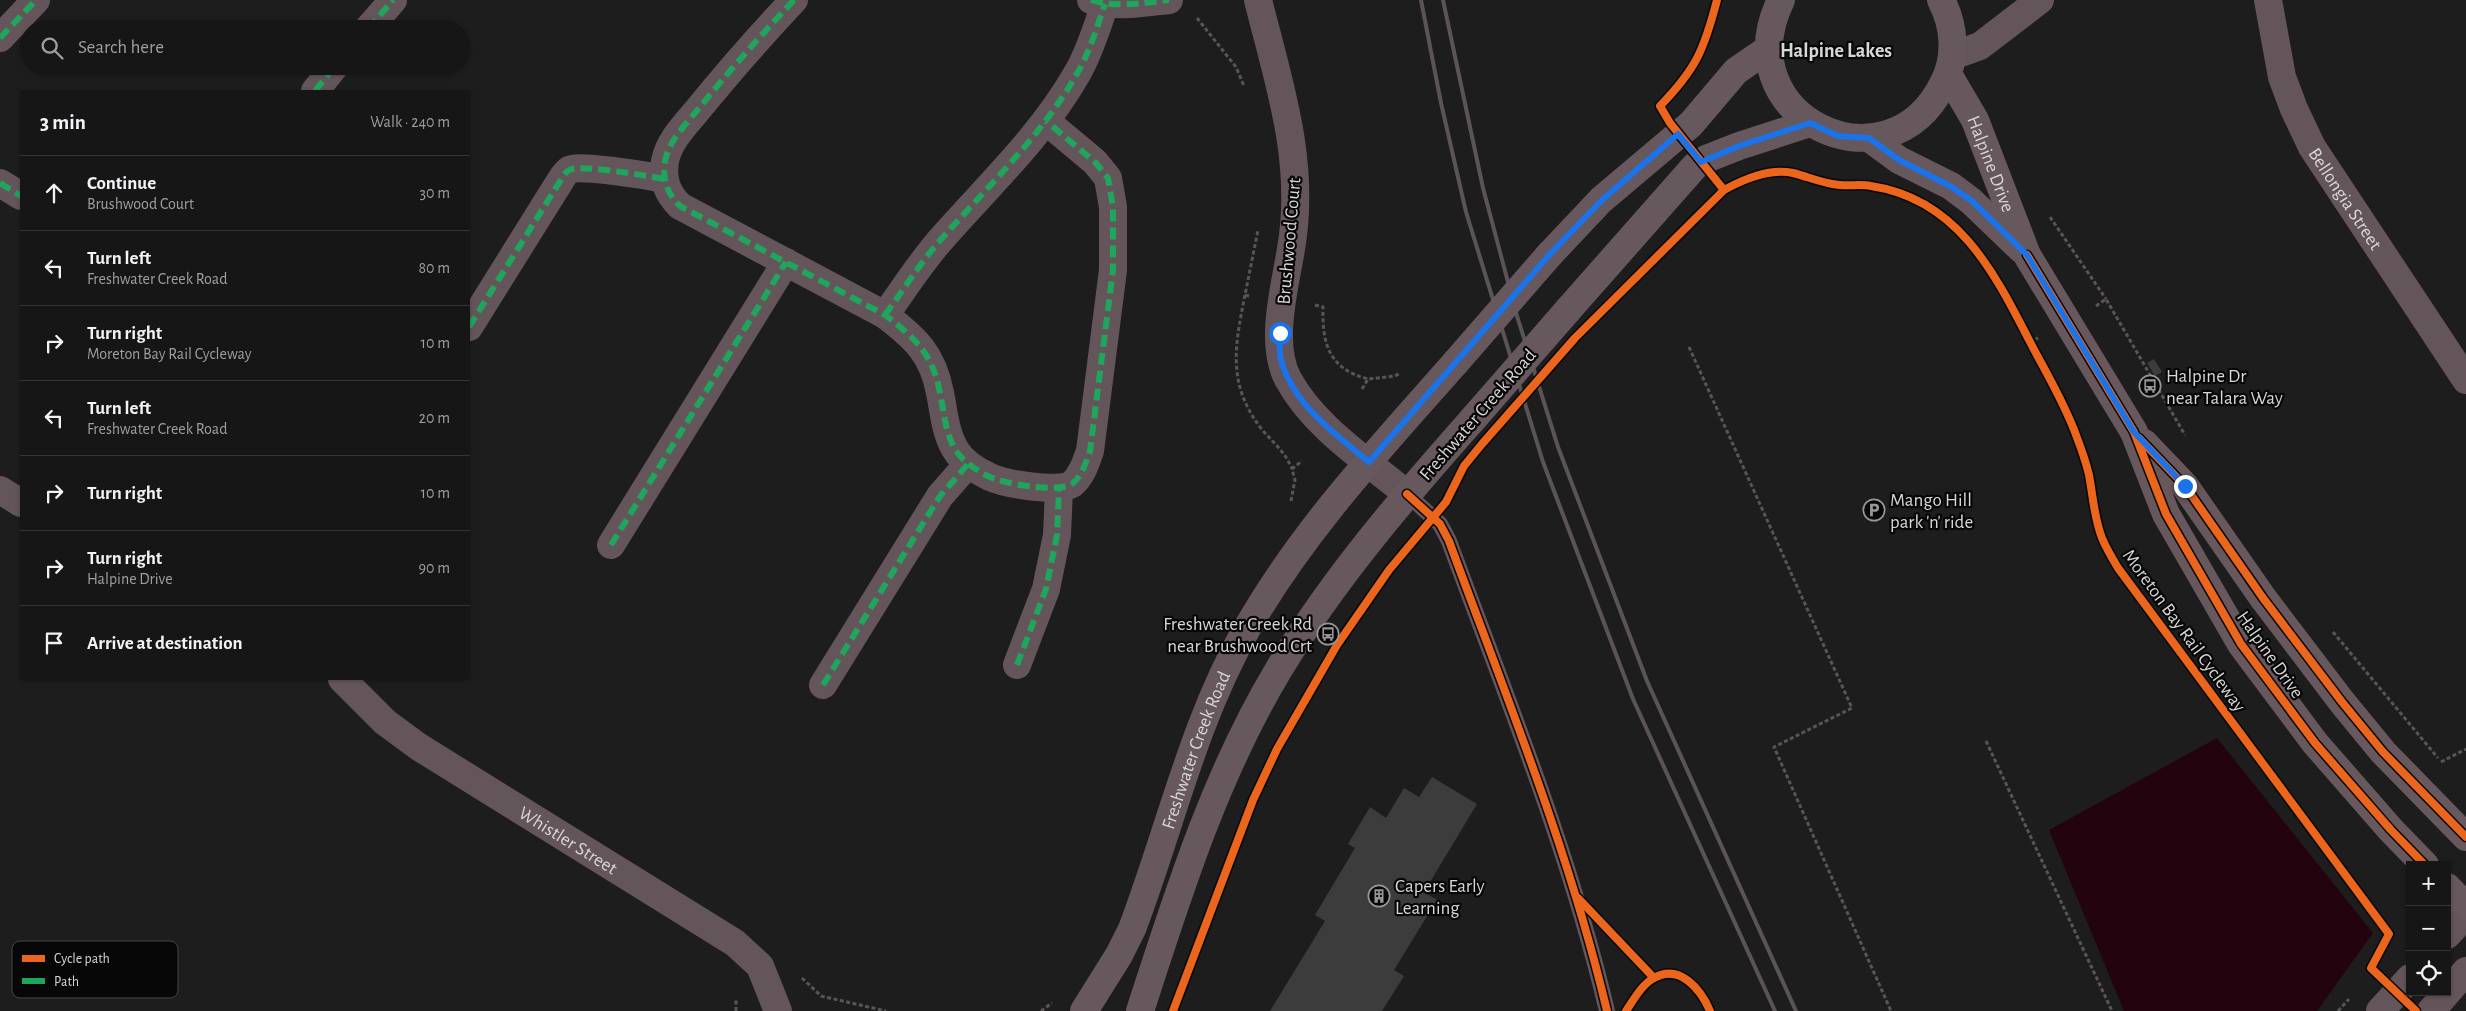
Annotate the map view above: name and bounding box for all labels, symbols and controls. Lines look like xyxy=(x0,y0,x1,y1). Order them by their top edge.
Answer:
search box xyxy=(20,20,470,75)
icon: search xyxy=(38,34,66,62)
text: Search here xyxy=(78,38,164,57)
district label: Halpine Lakes xyxy=(1780,41,1892,61)
text: 3 min xyxy=(40,112,86,133)
street label: Halpine Drive xyxy=(1963,113,2018,215)
text: Walk · 240 m xyxy=(370,114,450,130)
street label: Bellongia Street xyxy=(2304,145,2385,253)
text: Continue xyxy=(87,174,156,193)
street label: Brushwood Court xyxy=(1274,177,1304,305)
icon: ahead xyxy=(40,179,68,207)
text: 30 m xyxy=(420,185,450,201)
text: Brushwood Court xyxy=(87,196,194,212)
text: Turn left xyxy=(87,249,151,268)
icon: left xyxy=(40,254,68,282)
text: 80 m xyxy=(419,260,450,276)
text: Freshwater Creek Road xyxy=(87,271,227,287)
route start xyxy=(1269,322,1292,345)
text: Turn right xyxy=(87,324,162,343)
icon: right xyxy=(40,329,68,357)
text: 10 m xyxy=(421,335,450,351)
text: Moreton Bay Rail Cycleway xyxy=(87,346,251,362)
street label: Freshwater Creek Road xyxy=(1416,346,1540,484)
place label: Halpine Dr near Talara Way xyxy=(2166,367,2283,408)
bus stop icon: Halpine Dr near Talara Way xyxy=(2138,374,2162,398)
text: Turn left xyxy=(87,399,151,418)
icon: left xyxy=(40,404,68,432)
text: 20 m xyxy=(419,410,450,426)
text: Freshwater Creek Road xyxy=(87,421,227,437)
route end xyxy=(2174,475,2197,498)
icon: right xyxy=(40,479,68,507)
text: Turn right xyxy=(87,484,162,503)
text: 10 m xyxy=(421,485,450,501)
place label: Mango Hill park 'n' ride xyxy=(1890,491,1973,532)
parking icon: Mango Hill park 'n' ride xyxy=(1862,498,1886,522)
street label: Moreton Bay Rail Cycleway xyxy=(2119,546,2249,715)
text: Turn right xyxy=(87,549,162,568)
icon: right xyxy=(40,554,68,582)
text: 90 m xyxy=(419,560,450,576)
text: Halpine Drive xyxy=(87,571,173,587)
street label: Halpine Drive xyxy=(2233,608,2307,702)
place label: Freshwater Creek Rd near Brushwood Crt xyxy=(1163,615,1312,656)
bus stop icon: Freshwater Creek Rd near Brushwood Crt xyxy=(1316,622,1340,646)
icon: arrive xyxy=(40,629,68,657)
text: Arrive at destination xyxy=(87,634,243,653)
street label: Freshwater Creek Road xyxy=(1159,668,1234,832)
street label: Whistler Street xyxy=(515,803,620,879)
map controls xyxy=(2406,861,2451,996)
button: + xyxy=(2406,861,2451,906)
place label: Capers Early Learning xyxy=(1395,877,1485,918)
building icon: Capers Early Learning xyxy=(1367,884,1391,908)
button: − xyxy=(2406,906,2451,951)
legend xyxy=(12,941,178,998)
button: locate xyxy=(2406,951,2451,996)
text: Cycle path xyxy=(54,952,110,966)
text: Path xyxy=(54,975,79,989)

